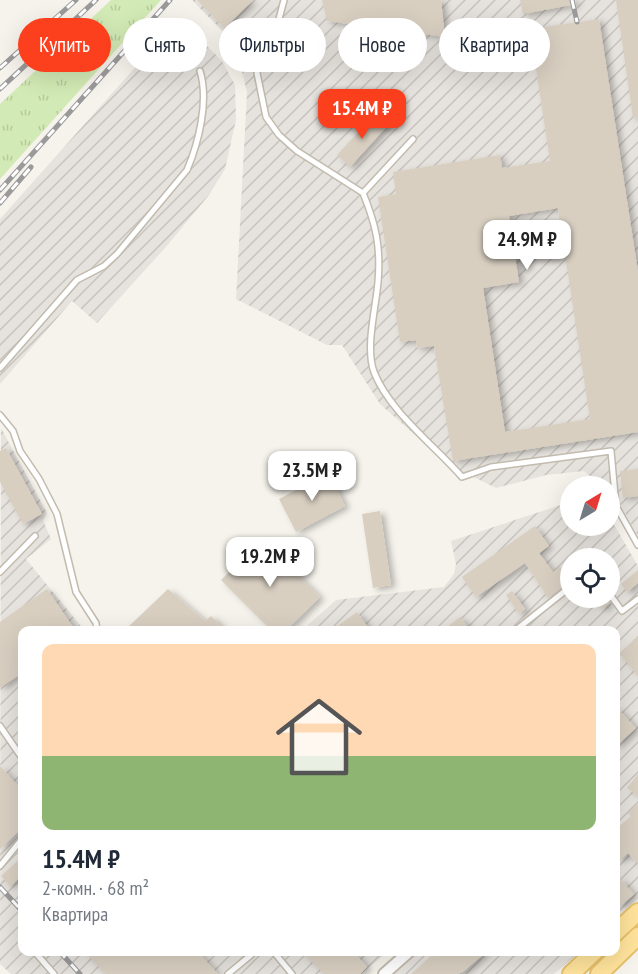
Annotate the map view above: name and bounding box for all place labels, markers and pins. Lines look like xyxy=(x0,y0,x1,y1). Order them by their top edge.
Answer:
pin: 15.4M ₽ xyxy=(307,89,417,140)
pin: 24.9M ₽ xyxy=(472,220,582,271)
pin: 23.5M ₽ xyxy=(257,451,367,502)
pin: 19.2M ₽ xyxy=(215,537,325,588)

